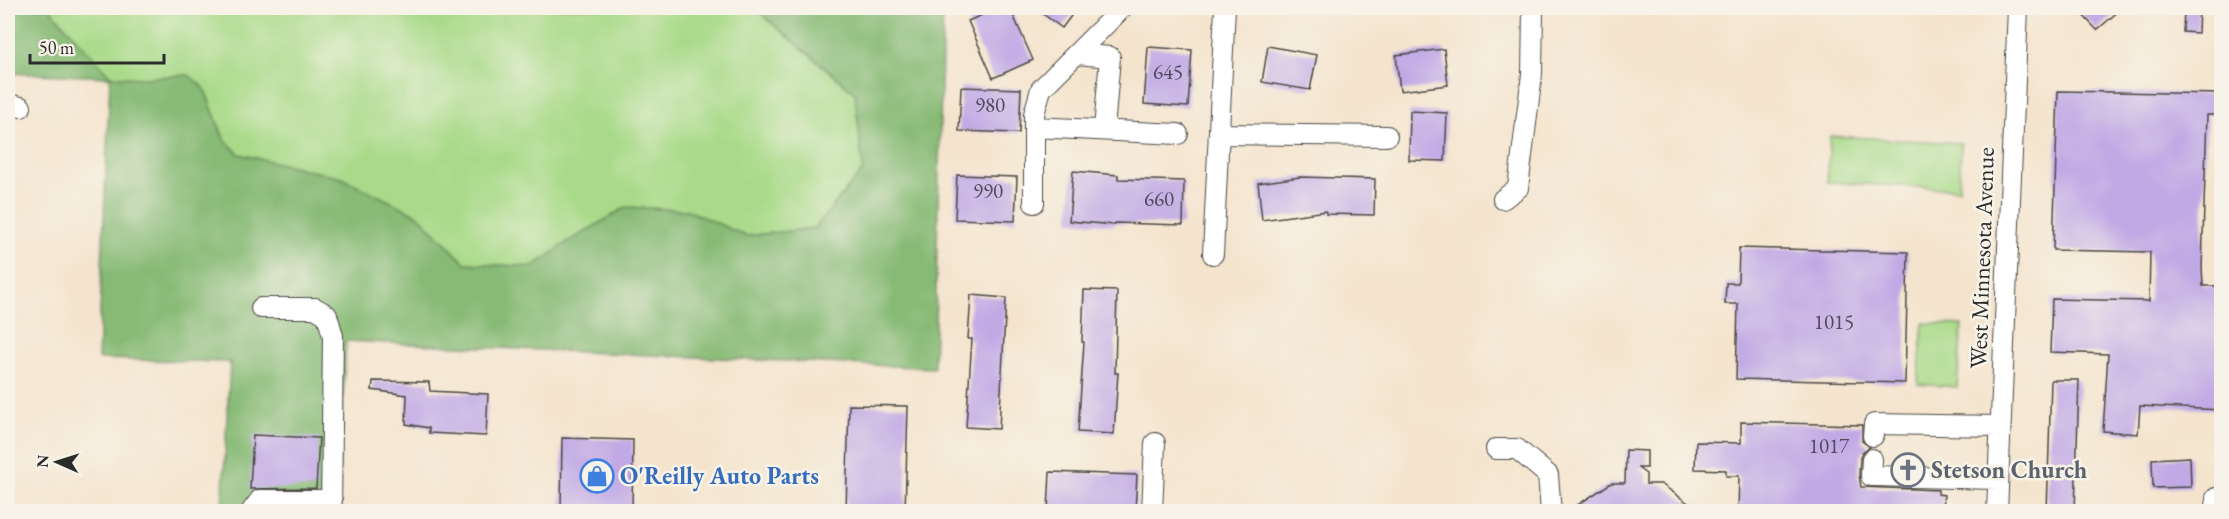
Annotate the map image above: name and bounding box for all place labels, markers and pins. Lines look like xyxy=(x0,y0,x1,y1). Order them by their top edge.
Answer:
church icon: Stetson Church xyxy=(1890,452,1926,488)
place label: Stetson Church xyxy=(1931,454,2088,485)
shop icon: O'Reilly Auto Parts xyxy=(579,458,615,494)
place label: O'Reilly Auto Parts xyxy=(620,460,819,492)

